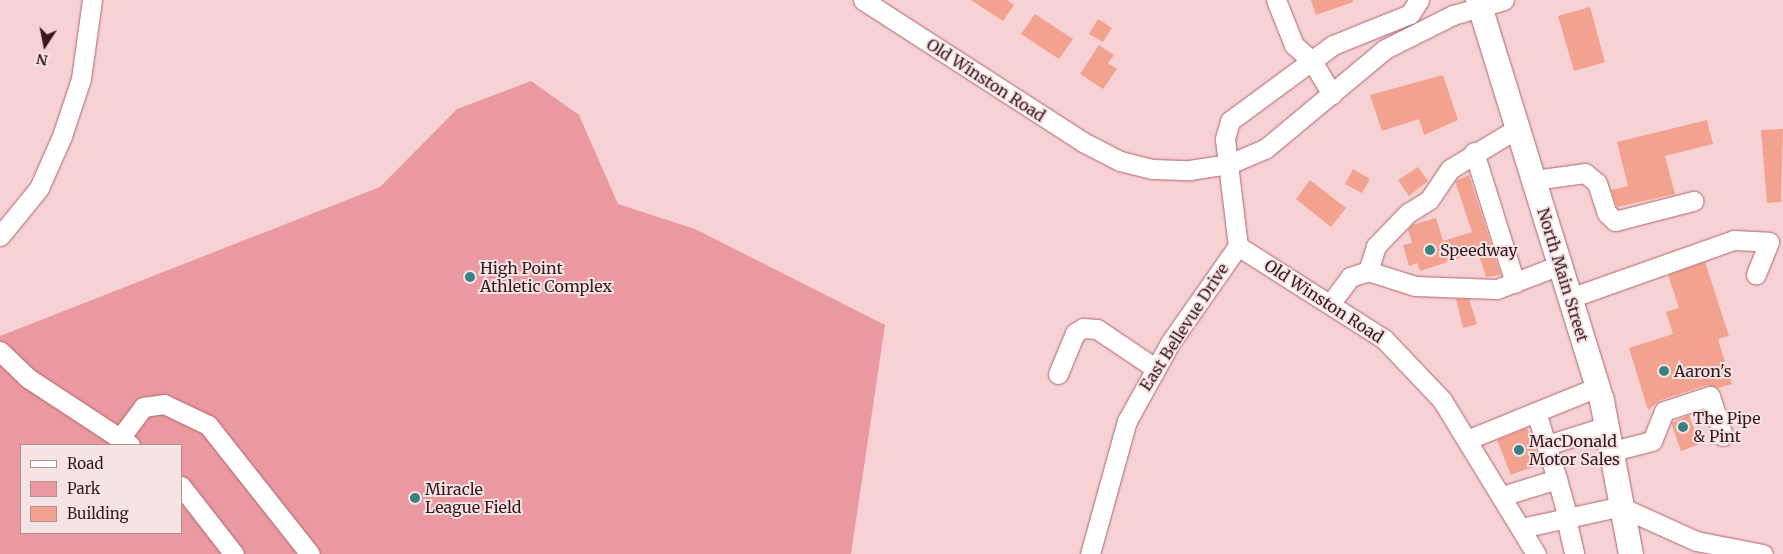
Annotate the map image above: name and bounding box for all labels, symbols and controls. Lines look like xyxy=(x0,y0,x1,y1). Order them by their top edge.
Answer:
north arrow xyxy=(20,20,70,70)
street label: Old Winston Road xyxy=(923,34,1049,126)
text: N xyxy=(35,50,49,70)
street label: North Main Street xyxy=(1533,206,1593,344)
place label: Speedway xyxy=(1440,240,1518,260)
marker: Speedway xyxy=(1424,244,1436,256)
street label: Old Winston Road xyxy=(1261,255,1387,347)
place label: High Point Athletic Complex xyxy=(480,258,612,296)
street label: East Bellevue Drive xyxy=(1136,260,1232,394)
marker: High Point Athletic Complex xyxy=(464,271,476,283)
place label: Aaron's xyxy=(1674,361,1732,381)
marker: Aaron's xyxy=(1658,365,1670,377)
place label: The Pipe & Pint xyxy=(1693,408,1761,446)
marker: The Pipe & Pint xyxy=(1677,421,1689,433)
place label: MacDonald Motor Sales xyxy=(1529,431,1620,469)
legend xyxy=(20,444,182,534)
marker: MacDonald Motor Sales xyxy=(1513,444,1525,456)
text: Road xyxy=(67,454,103,473)
text: Park xyxy=(67,479,100,498)
place label: Miracle League Field xyxy=(425,479,521,517)
marker: Miracle League Field xyxy=(409,492,421,504)
text: Building xyxy=(67,504,129,523)

